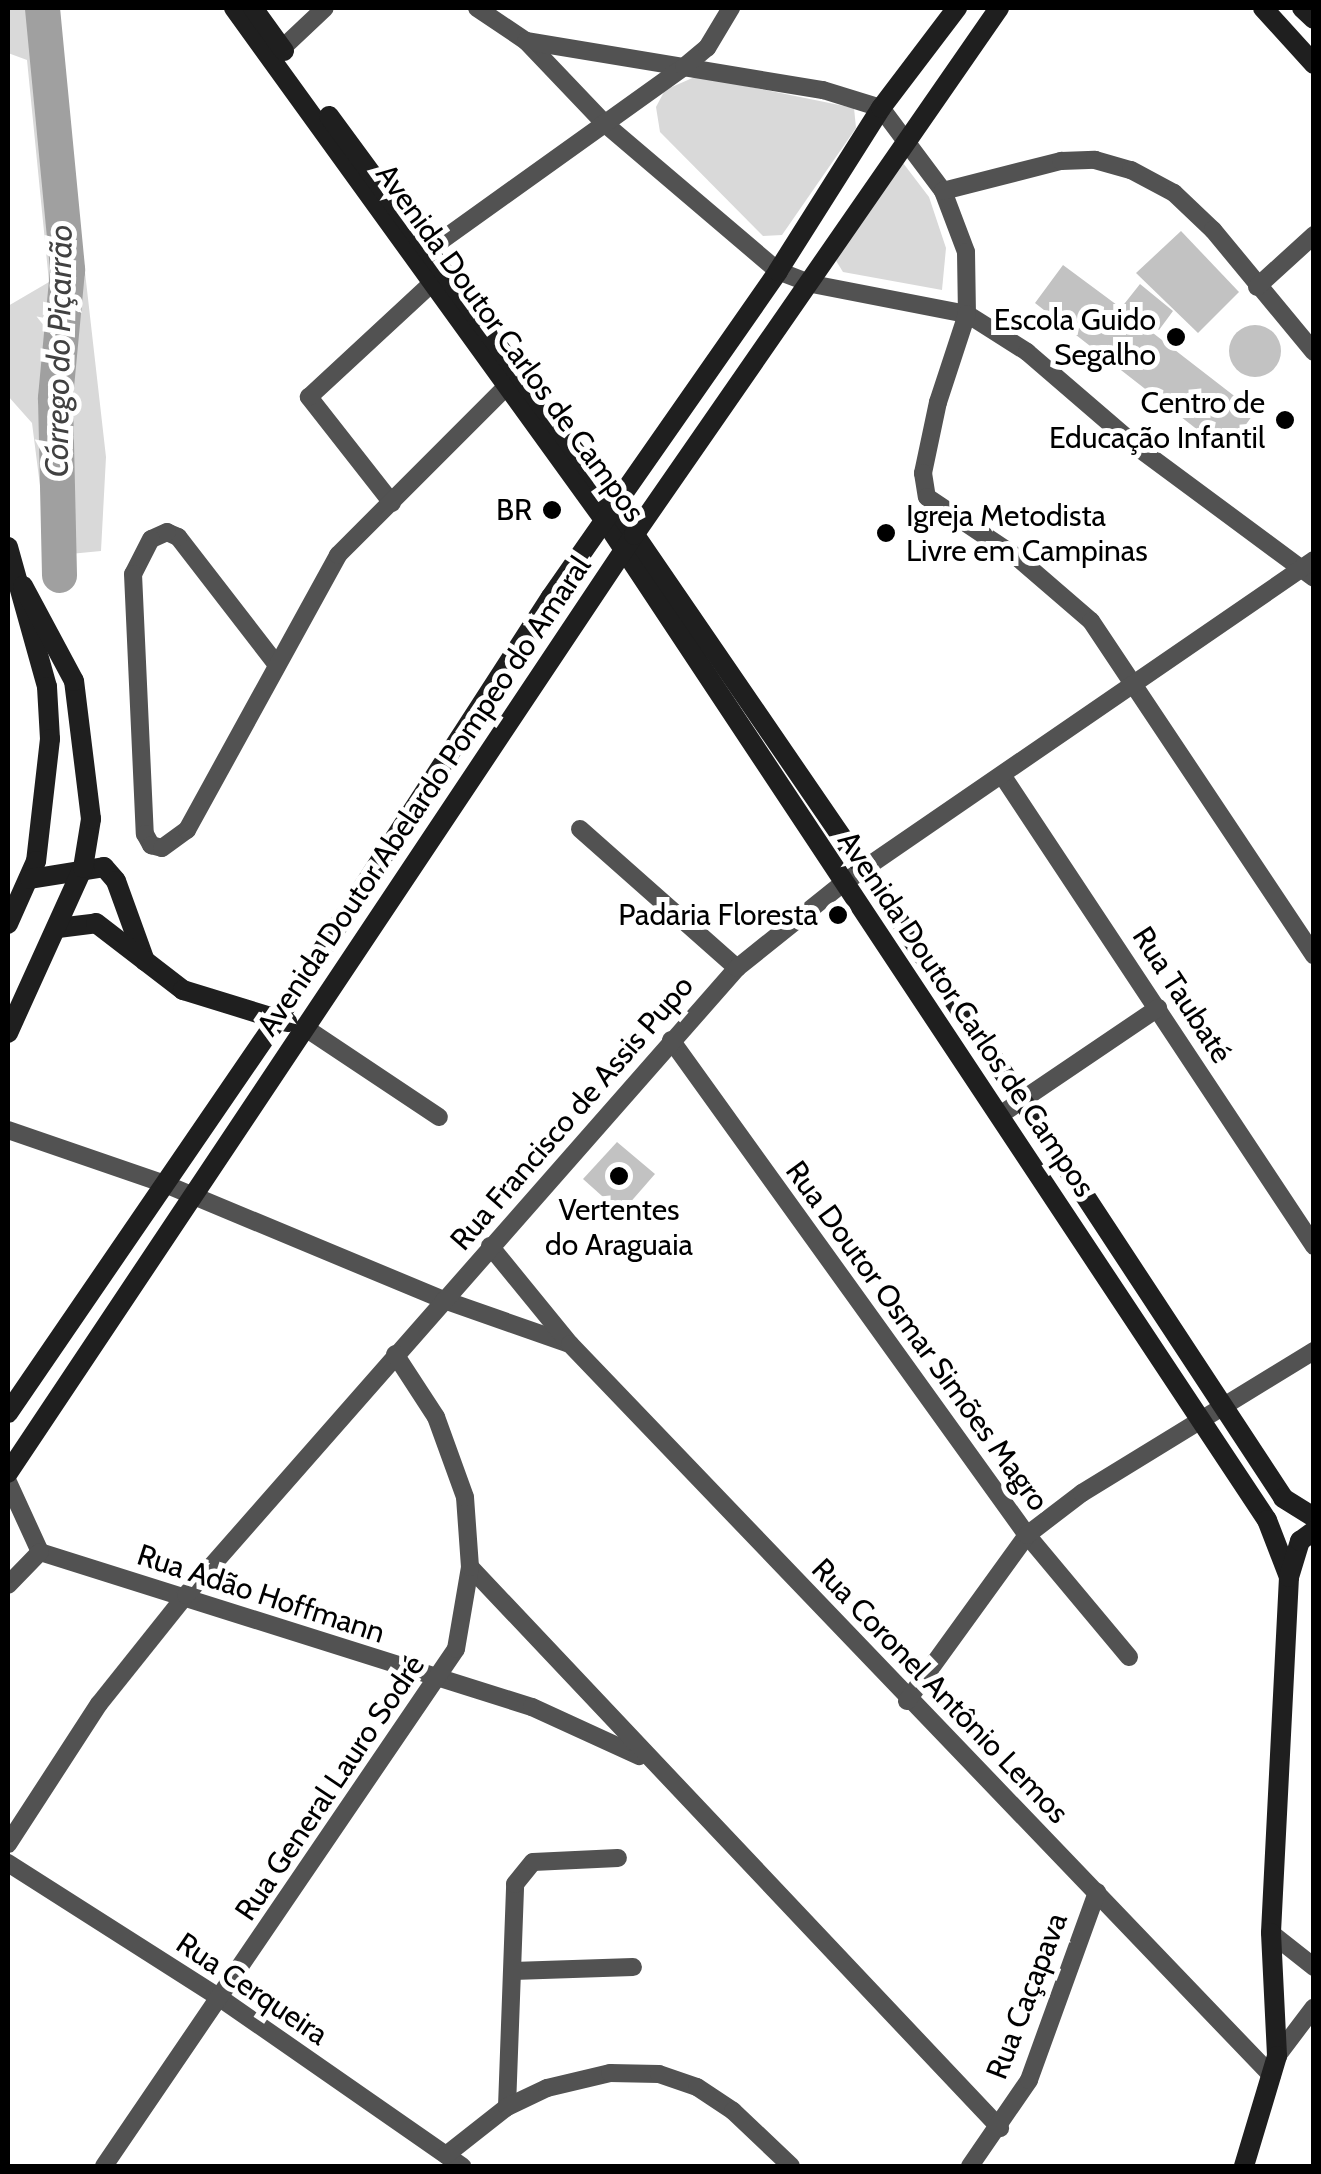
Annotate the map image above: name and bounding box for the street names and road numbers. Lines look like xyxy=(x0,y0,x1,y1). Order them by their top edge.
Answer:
street label: Avenida Doutor Carlos de Campos xyxy=(368,157,652,529)
street label: Avenida Doutor Abelardo Pompeo do Amaral xyxy=(250,549,598,1043)
street label: Avenida Doutor Carlos de Campos xyxy=(830,824,1102,1204)
street label: Rua Taubaté xyxy=(1125,920,1239,1070)
street label: Rua Francisco de Assis Pupo xyxy=(443,968,701,1258)
street label: Rua Doutor Osmar Simões Magro xyxy=(778,1154,1056,1518)
street label: Rua Adão Hoffmann xyxy=(133,1537,389,1651)
street label: Rua Coronel Antônio Lemos xyxy=(804,1551,1076,1831)
street label: Rua General Lauro Sodré xyxy=(228,1649,432,1927)
street label: Rua Caçapava xyxy=(979,1908,1075,2084)
street label: Rua Cerqueira xyxy=(169,1925,335,2053)

